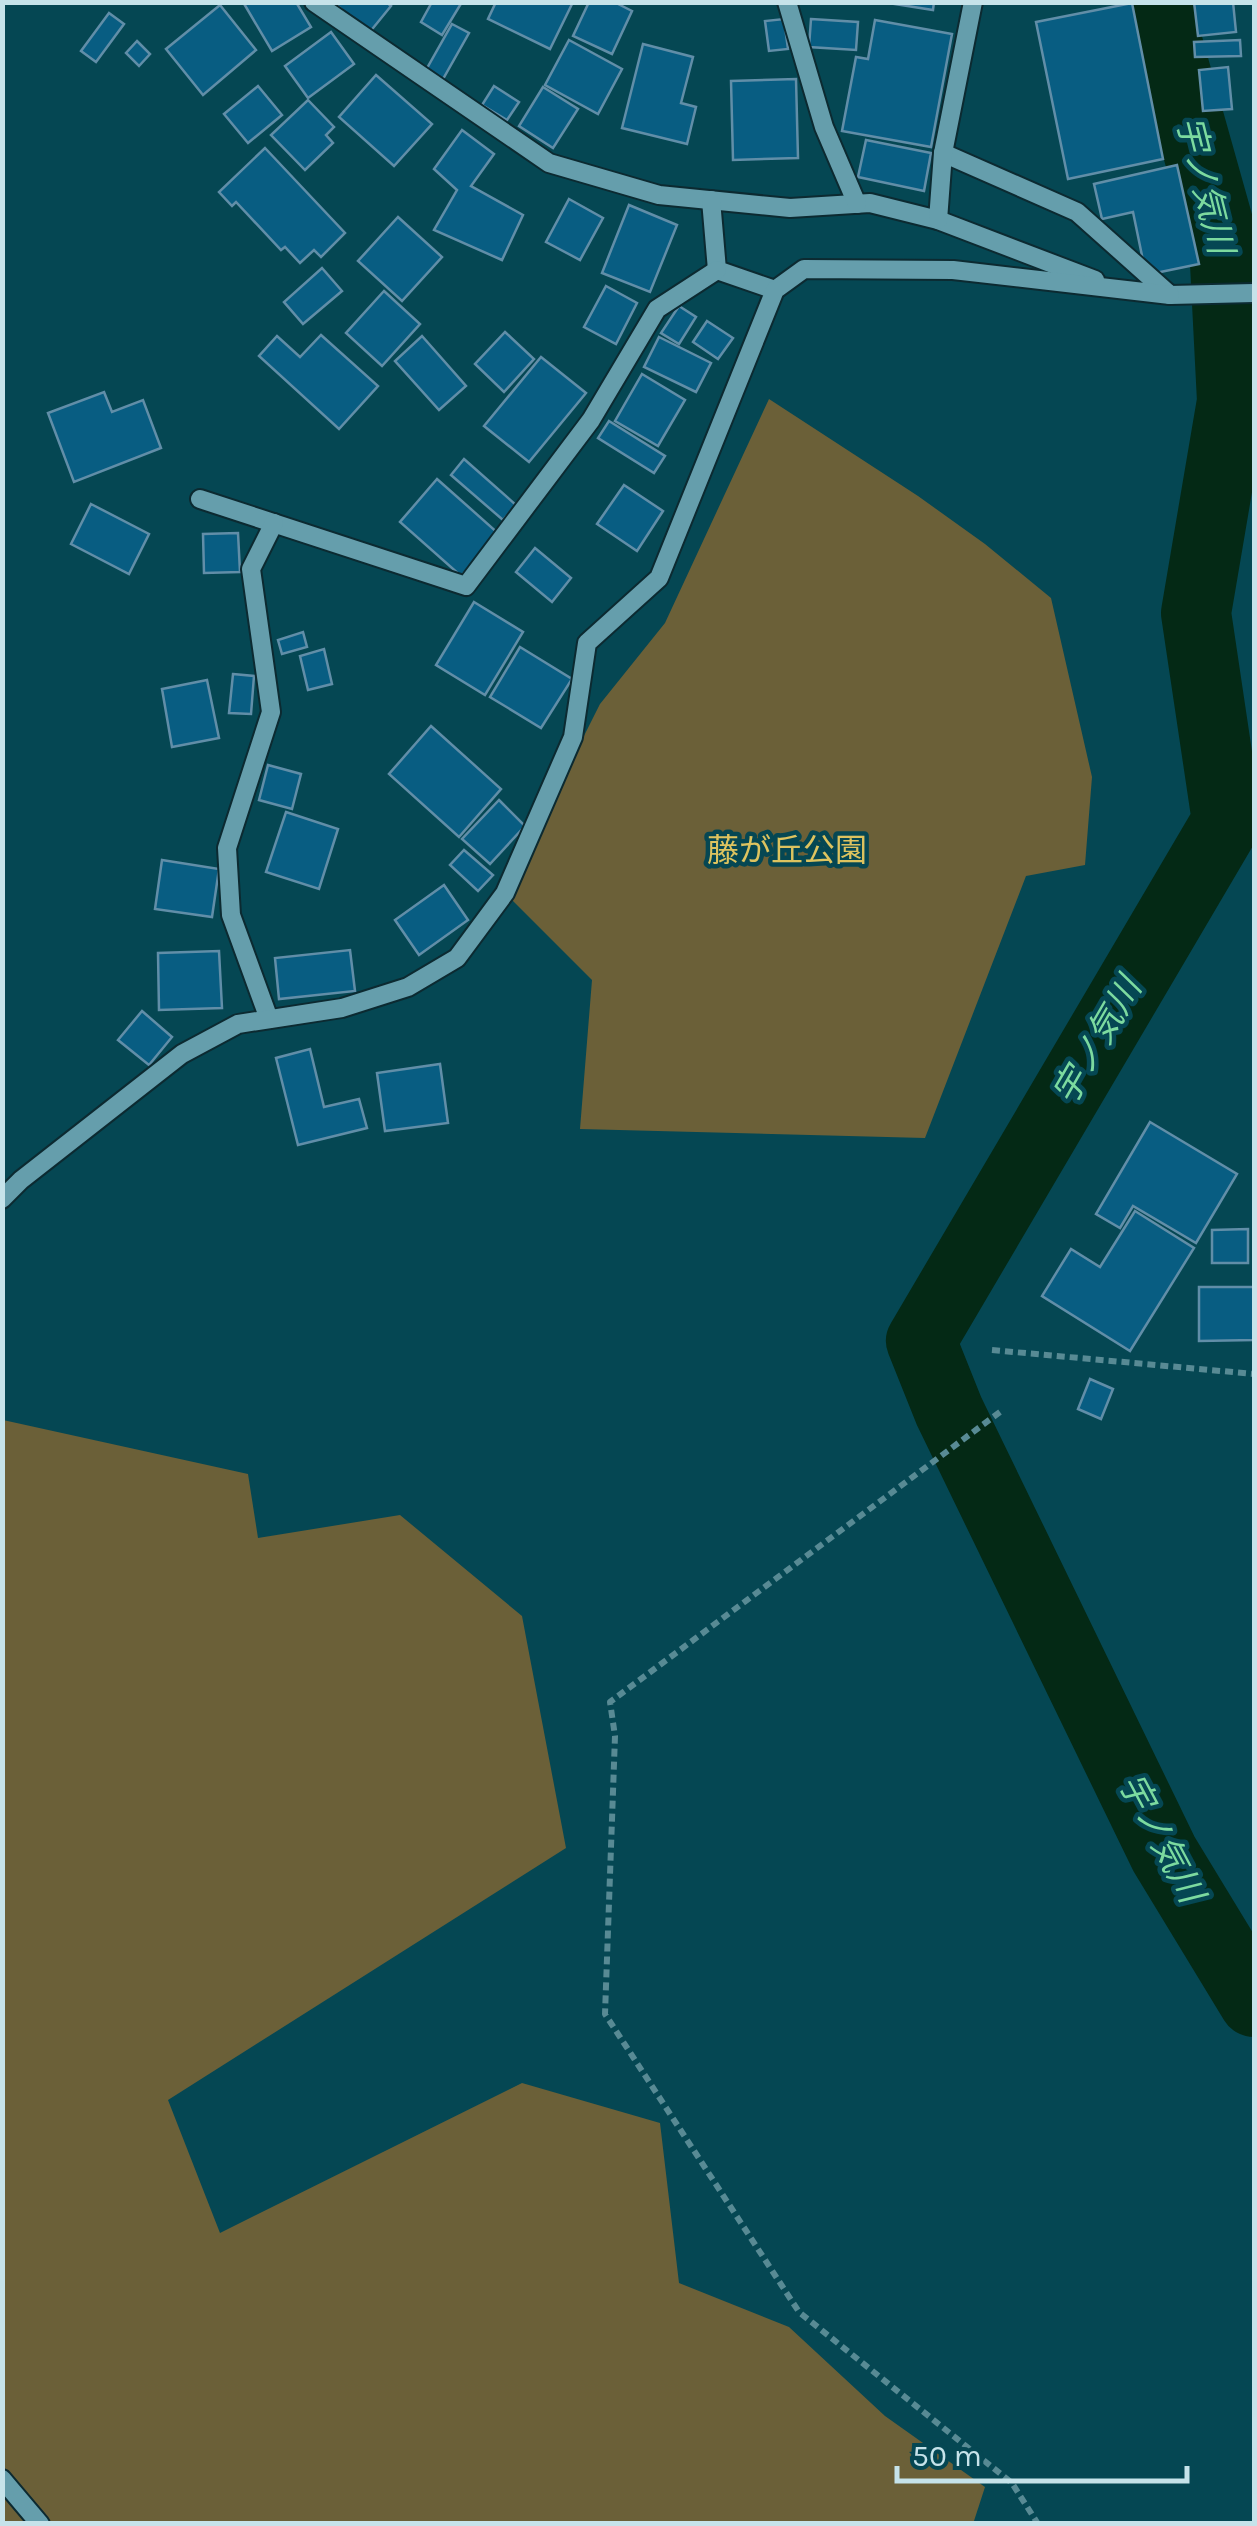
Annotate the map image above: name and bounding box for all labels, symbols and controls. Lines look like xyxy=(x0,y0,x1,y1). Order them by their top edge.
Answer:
water label: 宇ノ気川 xyxy=(1168,112,1243,262)
park label: 藤が丘公園 xyxy=(707,832,867,869)
water label: 宇ノ気川 xyxy=(1044,967,1152,1112)
water label: 宇ノ気川 xyxy=(1110,1767,1214,1913)
scale bar xyxy=(897,2421,1187,2483)
text: 50 m xyxy=(912,2438,982,2474)

